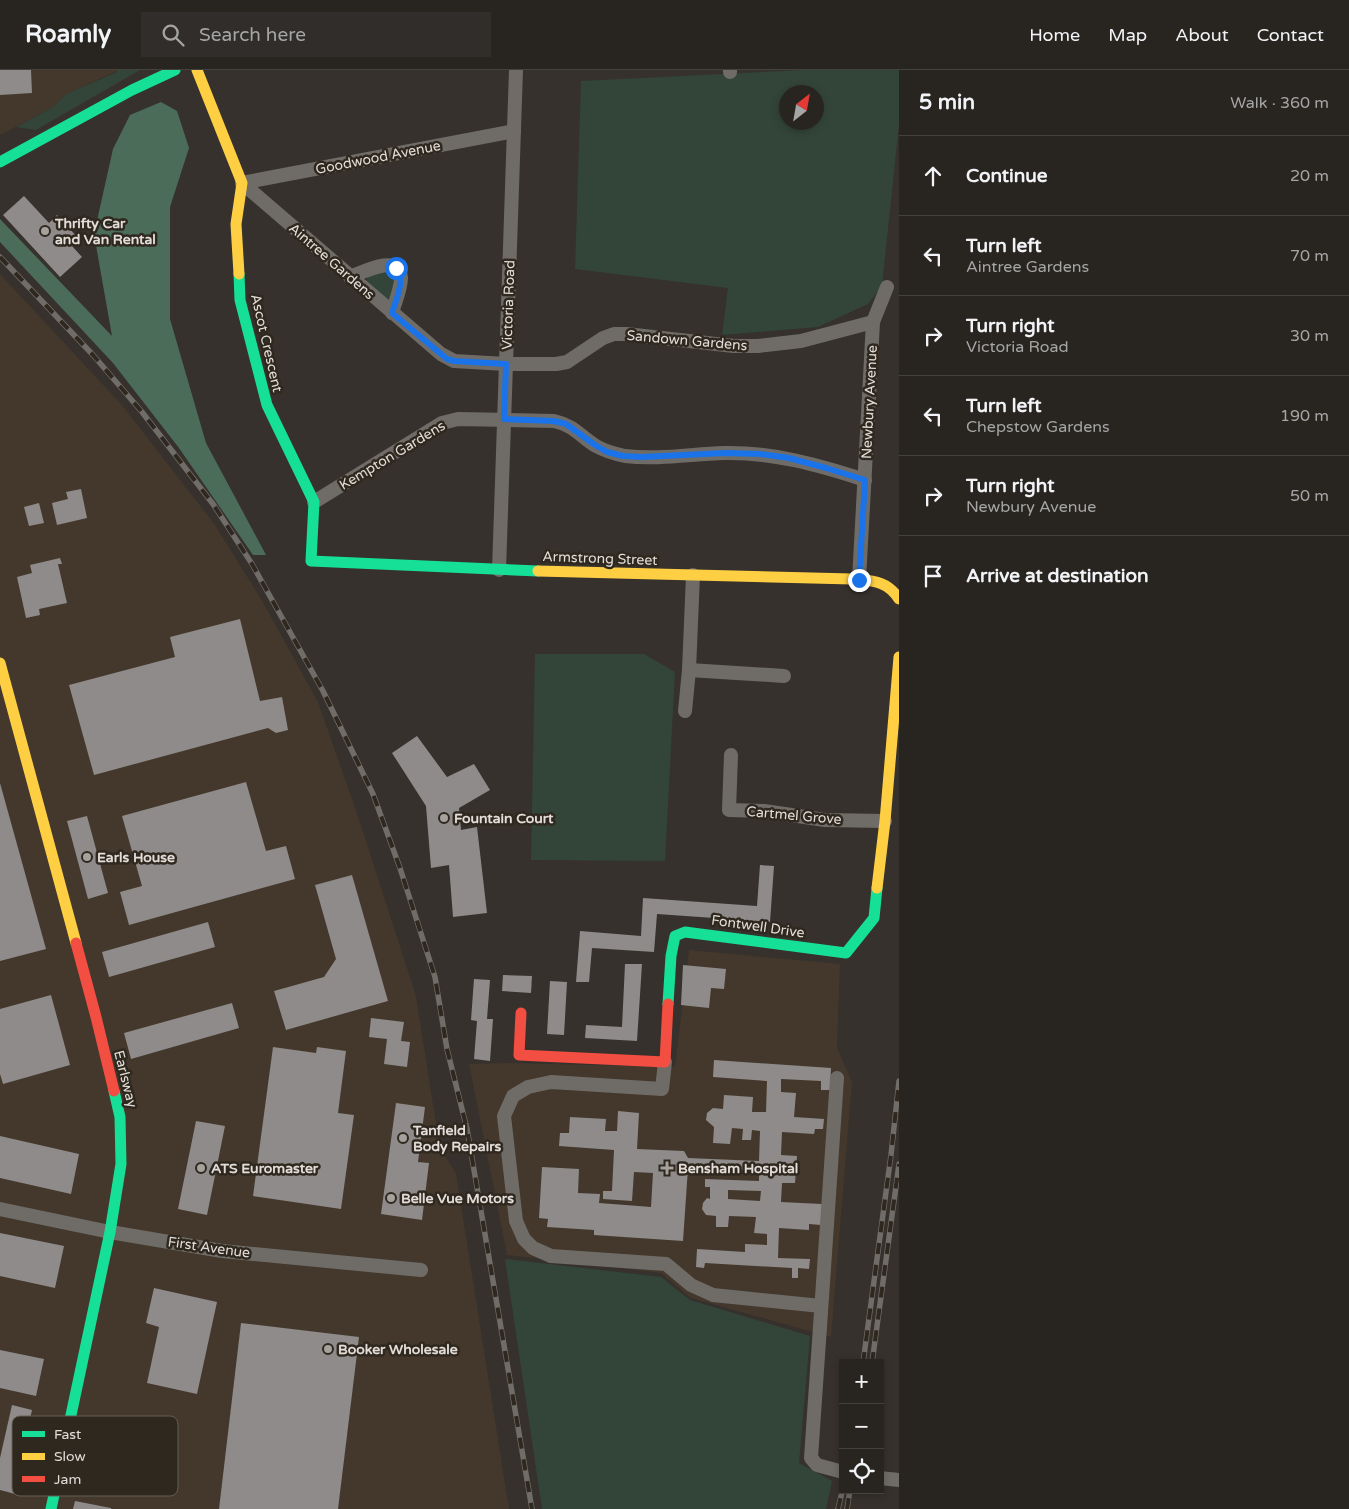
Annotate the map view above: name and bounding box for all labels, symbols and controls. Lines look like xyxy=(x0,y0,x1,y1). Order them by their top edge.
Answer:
search box xyxy=(141,12,491,57)
text: Roamly xyxy=(25,20,111,49)
icon: search xyxy=(159,21,187,49)
text: Search here xyxy=(199,24,306,46)
text: Home xyxy=(1029,24,1080,46)
text: Map xyxy=(1108,24,1147,46)
text: About xyxy=(1175,24,1229,46)
text: Contact xyxy=(1257,24,1324,46)
north arrow xyxy=(779,85,824,130)
text: 5 min xyxy=(919,90,975,115)
text: Walk · 360 m xyxy=(1230,93,1329,113)
street label: Goodwood Avenue xyxy=(314,137,442,178)
icon: ahead xyxy=(919,162,947,190)
text: Continue xyxy=(966,165,1048,187)
text: 20 m xyxy=(1290,166,1329,186)
place label: Thrifty Car and Van Rental xyxy=(54,215,156,248)
street label: Aintree Gardens xyxy=(285,220,378,303)
marker: Thrifty Car and Van Rental xyxy=(39,225,51,237)
text: Turn left xyxy=(966,235,1042,257)
icon: left xyxy=(919,242,947,270)
text: 70 m xyxy=(1290,246,1329,266)
route start xyxy=(385,257,408,280)
text: Aintree Gardens xyxy=(966,257,1089,277)
street label: Victoria Road xyxy=(498,260,519,350)
street label: Ascot Crescent xyxy=(247,292,286,395)
text: Turn right xyxy=(966,315,1054,337)
icon: right xyxy=(919,322,947,350)
text: 30 m xyxy=(1290,326,1329,346)
street label: Sandown Gardens xyxy=(626,327,748,354)
text: Victoria Road xyxy=(966,337,1069,357)
street label: Newbury Avenue xyxy=(858,345,881,459)
text: Turn left xyxy=(966,395,1042,417)
icon: left xyxy=(919,402,947,430)
text: 190 m xyxy=(1280,406,1329,426)
street label: Kempton Gardens xyxy=(336,417,449,494)
text: Chepstow Gardens xyxy=(966,417,1110,437)
text: Turn right xyxy=(966,475,1054,497)
icon: right xyxy=(919,482,947,510)
text: 50 m xyxy=(1290,486,1329,506)
text: Newbury Avenue xyxy=(966,497,1096,517)
street label: Armstrong Street xyxy=(542,548,659,569)
icon: arrive xyxy=(919,562,947,590)
text: Arrive at destination xyxy=(966,565,1149,587)
route end xyxy=(848,569,871,592)
street label: Cartmel Grove xyxy=(746,803,842,828)
place label: Fountain Court xyxy=(454,810,554,827)
marker: Fountain Court xyxy=(438,812,450,824)
place label: Earls House xyxy=(97,849,175,866)
marker: Earls House xyxy=(81,851,93,863)
street label: Fontwell Drive xyxy=(710,912,806,941)
street label: Earlsway xyxy=(110,1049,141,1110)
place label: Tanfield Body Repairs xyxy=(412,1122,502,1155)
marker: Tanfield Body Repairs xyxy=(397,1132,409,1144)
place label: ATS Euromaster xyxy=(211,1160,319,1177)
place label: Bensham Hospital xyxy=(678,1160,798,1177)
marker: Bensham Hospital xyxy=(660,1161,674,1175)
marker: ATS Euromaster xyxy=(195,1162,207,1174)
place label: Belle Vue Motors xyxy=(401,1190,514,1207)
marker: Belle Vue Motors xyxy=(385,1192,397,1204)
street label: First Avenue xyxy=(167,1233,251,1262)
place label: Booker Wholesale xyxy=(338,1341,458,1358)
marker: Booker Wholesale xyxy=(322,1343,334,1355)
map controls xyxy=(839,1359,884,1494)
button: + xyxy=(839,1359,884,1404)
button: − xyxy=(839,1404,884,1449)
legend xyxy=(12,1416,178,1496)
text: Fast xyxy=(54,1426,82,1443)
text: Slow xyxy=(54,1448,86,1465)
button: locate xyxy=(839,1449,884,1494)
text: Jam xyxy=(54,1471,81,1488)

